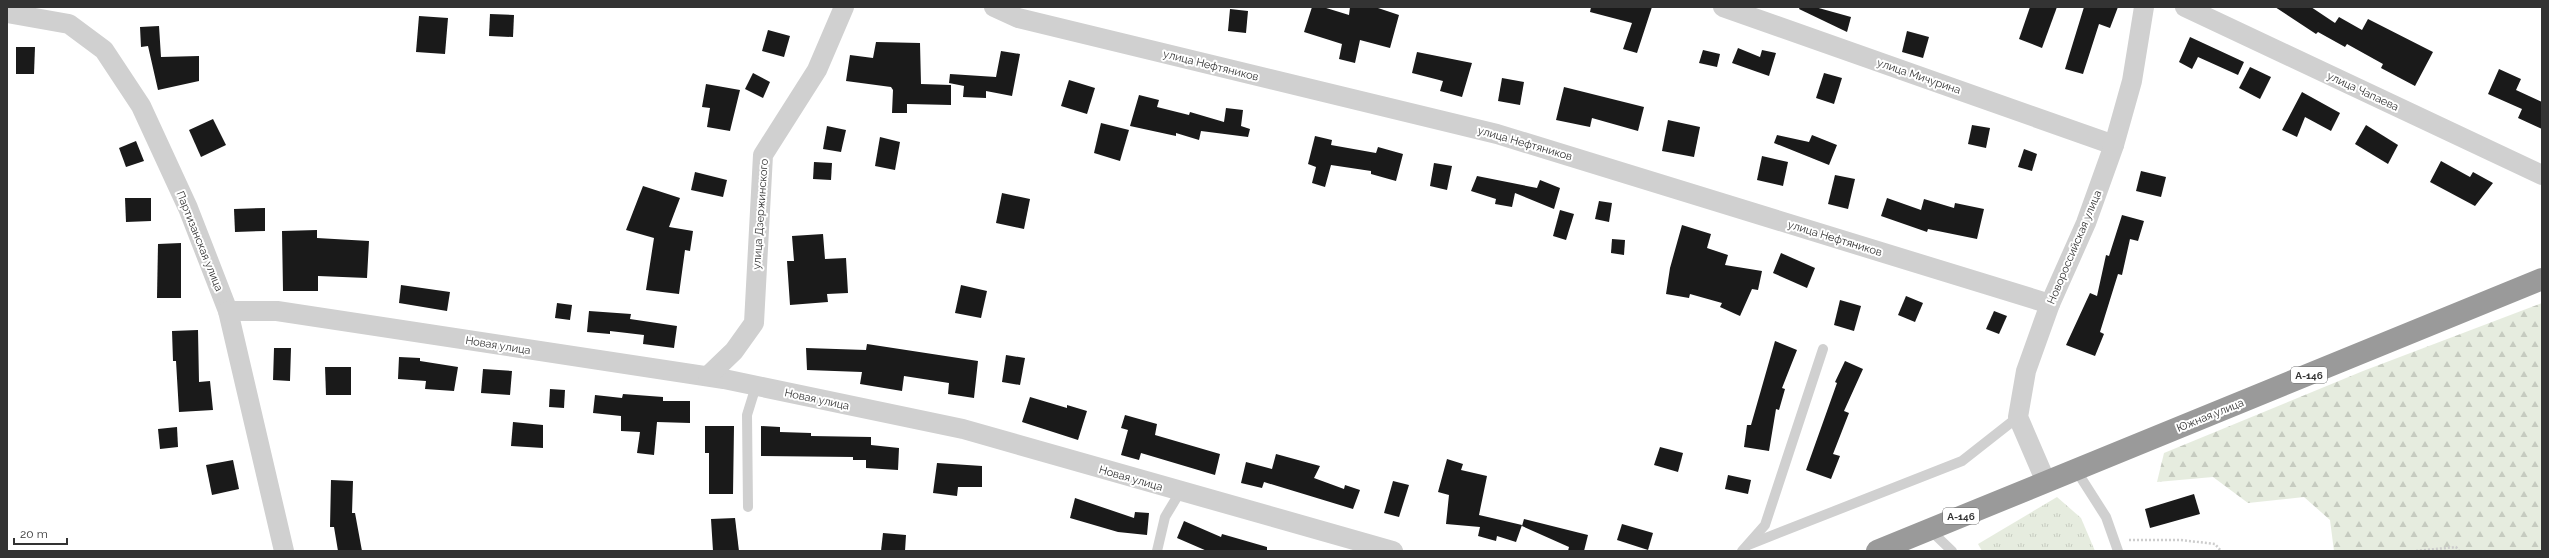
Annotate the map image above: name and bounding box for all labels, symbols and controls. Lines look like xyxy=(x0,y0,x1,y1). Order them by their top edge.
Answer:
street label: улица Нефтяников xyxy=(1162,47,1260,84)
street label: улица Мичурина xyxy=(1875,56,1962,97)
street label: улица Чапаева xyxy=(2325,69,2401,114)
street label: улица Нефтяников xyxy=(1476,124,1574,163)
street label: улица Дзержинского xyxy=(750,158,771,270)
street label: Новороссийская улица xyxy=(2045,188,2104,306)
street label: Партизанская улица xyxy=(173,189,226,293)
street label: улица Нефтяников xyxy=(1786,218,1884,259)
street label: Новая улица xyxy=(464,334,531,357)
road number: А-146 xyxy=(2291,367,2327,383)
street label: Новая улица xyxy=(783,386,850,413)
street label: Южная улица xyxy=(2175,396,2246,435)
street label: Новая улица xyxy=(1097,463,1164,494)
road number: А-146 xyxy=(1943,508,1979,524)
scale bar xyxy=(14,520,67,546)
text: 20 m xyxy=(20,527,48,541)

